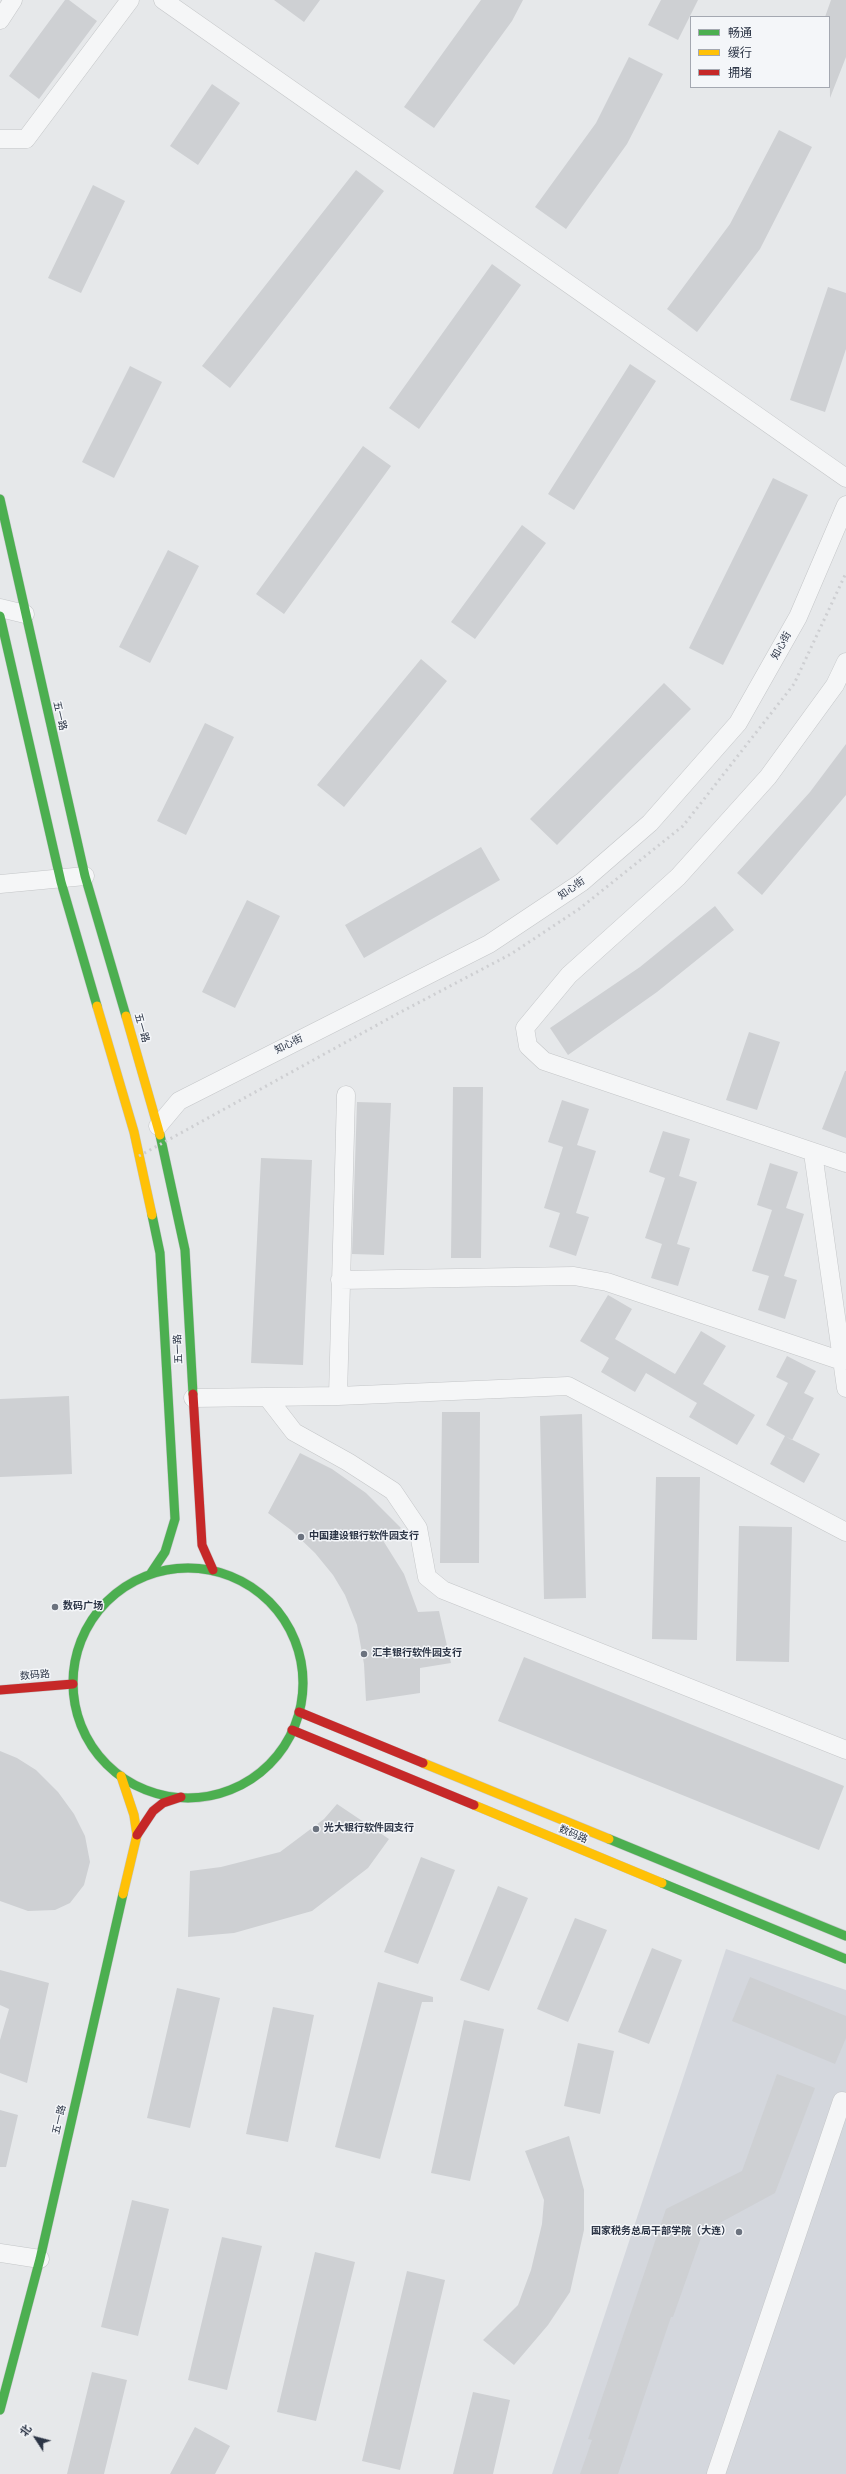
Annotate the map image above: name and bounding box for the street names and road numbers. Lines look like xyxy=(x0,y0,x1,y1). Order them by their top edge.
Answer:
street label: 知心街 xyxy=(769,630,795,662)
street label: 五一路 xyxy=(50,700,68,732)
street label: 知心街 xyxy=(556,875,588,903)
street label: 五一路 xyxy=(131,1012,151,1044)
street label: 知心街 xyxy=(273,1033,305,1057)
street label: 五一路 xyxy=(172,1334,186,1364)
street label: 数码路 xyxy=(20,1669,50,1683)
street label: 数码路 xyxy=(557,1824,589,1846)
street label: 五一路 xyxy=(51,2104,69,2136)

